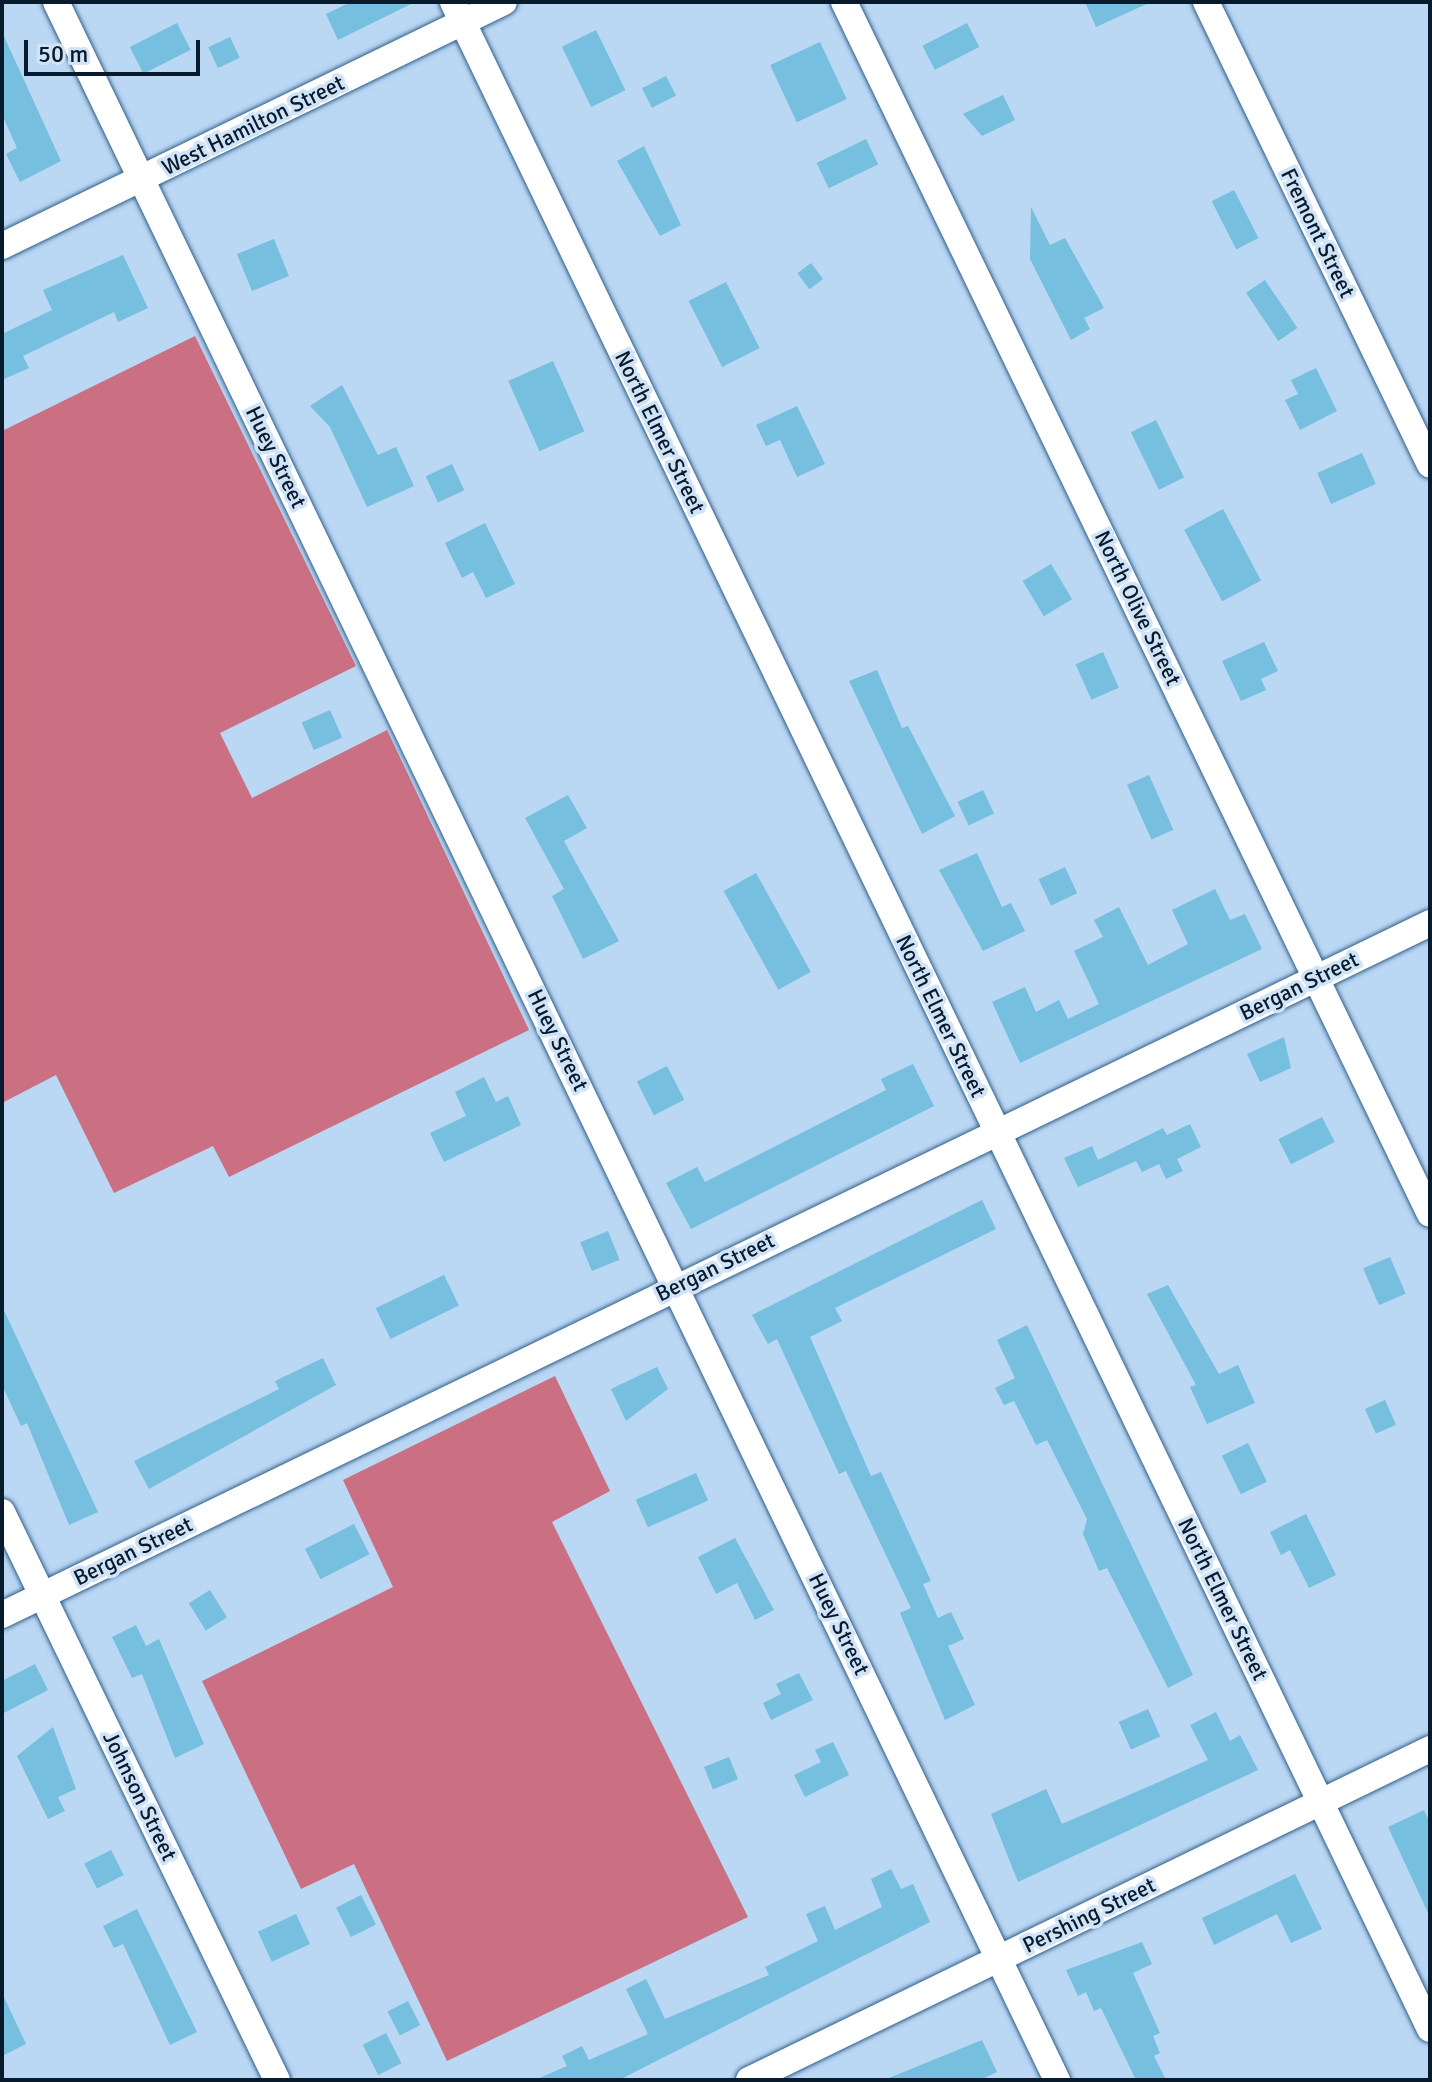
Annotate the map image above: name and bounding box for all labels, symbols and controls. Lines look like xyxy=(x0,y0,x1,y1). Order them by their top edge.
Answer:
scale bar xyxy=(28,24,204,74)
text: 50 m xyxy=(38,39,88,69)
street label: West Hamilton Street xyxy=(157,69,349,181)
street label: Fremont Street xyxy=(1275,164,1361,302)
street label: North Elmer Street xyxy=(609,347,711,517)
street label: Huey Street xyxy=(240,402,312,512)
street label: North Olive Street xyxy=(1089,526,1187,690)
street label: North Elmer Street xyxy=(890,931,992,1101)
street label: Bergan Street xyxy=(1235,946,1363,1026)
street label: Huey Street xyxy=(522,985,594,1095)
street label: Bergan Street xyxy=(651,1227,779,1307)
street label: Bergan Street xyxy=(69,1511,197,1591)
street label: North Elmer Street xyxy=(1172,1514,1274,1684)
street label: Huey Street xyxy=(803,1569,875,1679)
street label: Johnson Street xyxy=(97,1727,183,1865)
street label: Pershing Street xyxy=(1018,1872,1160,1958)

